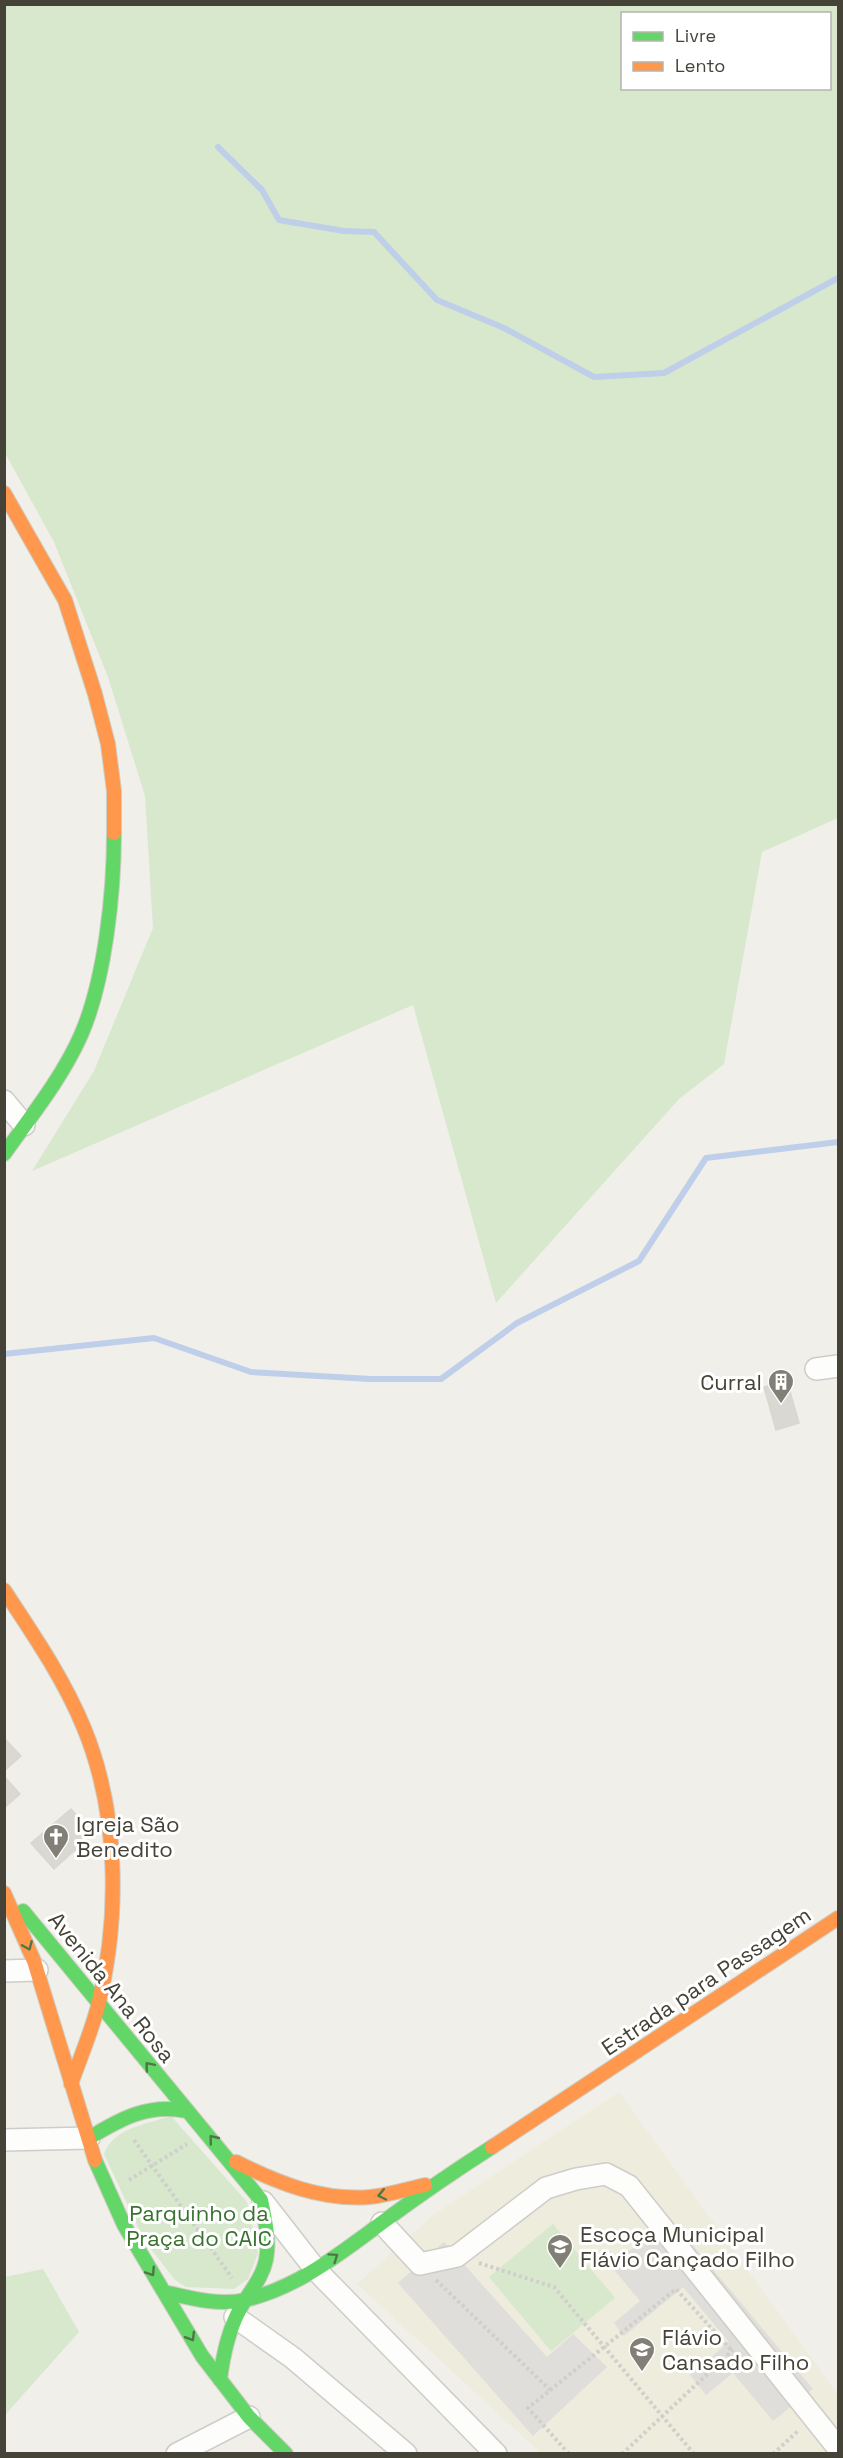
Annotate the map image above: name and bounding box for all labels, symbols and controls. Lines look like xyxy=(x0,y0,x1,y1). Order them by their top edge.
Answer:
legend xyxy=(621,12,831,90)
text: Livre xyxy=(675,24,716,47)
text: Lento xyxy=(675,54,725,77)
building icon: Curral xyxy=(766,1367,796,1405)
place label: Curral xyxy=(700,1368,762,1396)
place label: Igreja São Benedito xyxy=(76,1810,180,1863)
church icon: Igreja São Benedito xyxy=(41,1822,71,1860)
street label: Estrada para Passagem xyxy=(596,1900,816,2062)
street label: Avenida Ana Rosa xyxy=(43,1906,182,2068)
one-way arrow xyxy=(21,1940,33,1951)
one-way arrow xyxy=(145,2062,156,2073)
one-way arrow xyxy=(209,2135,220,2146)
one-way arrow xyxy=(377,2187,387,2200)
park label: Parquinho da Praça do CAIC xyxy=(126,2199,272,2252)
place label: Escoça Municipal Flávio Cançado Filho xyxy=(580,2220,795,2273)
school or university icon: Escoça Municipal Flávio Cançado Filho xyxy=(545,2232,575,2270)
one-way arrow xyxy=(328,2253,339,2264)
one-way arrow xyxy=(144,2265,155,2276)
place label: Flávio Cansado Filho xyxy=(662,2323,809,2376)
one-way arrow xyxy=(183,2331,195,2341)
school or university icon: Flávio Cansado Filho xyxy=(627,2335,657,2373)

